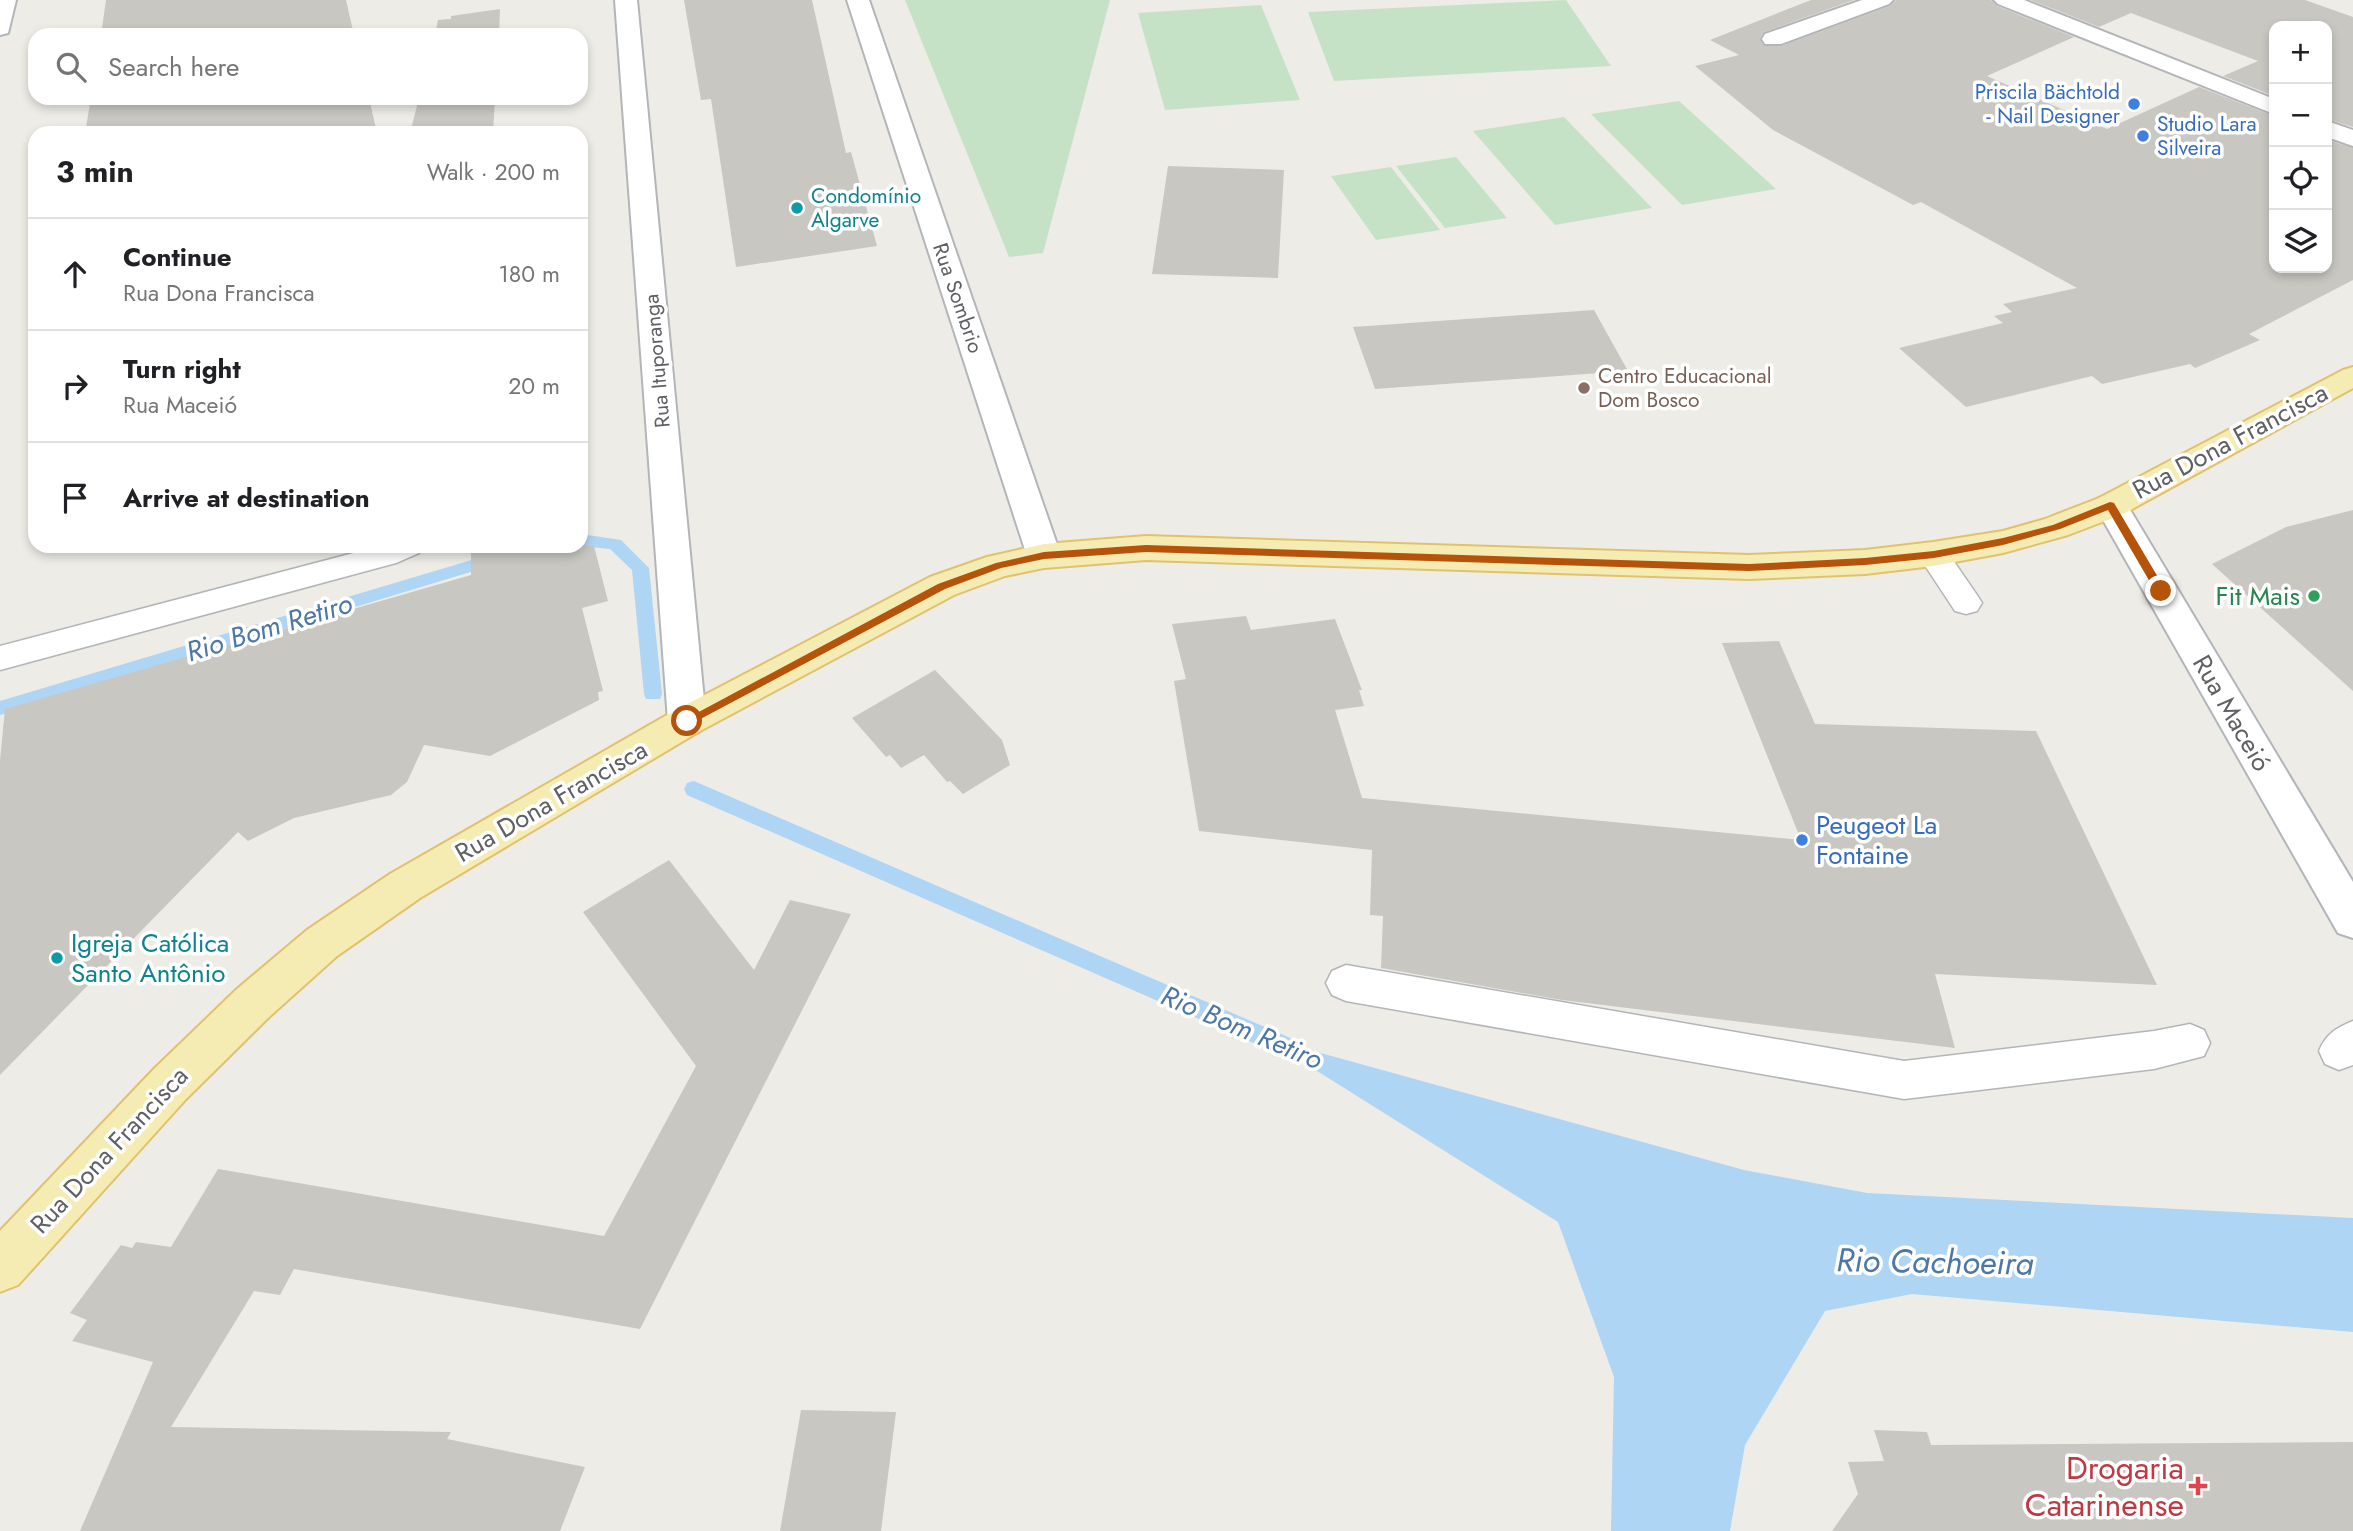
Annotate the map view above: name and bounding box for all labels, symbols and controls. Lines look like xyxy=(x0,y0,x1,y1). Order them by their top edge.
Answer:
map controls xyxy=(2269,21,2332,273)
button: + xyxy=(2269,21,2332,84)
search box xyxy=(28,28,588,105)
icon: search xyxy=(52,48,90,86)
text: Search here xyxy=(108,48,240,86)
place label: Priscila Bächtold - Nail Designer xyxy=(1975,77,2121,131)
button: − xyxy=(2269,84,2332,147)
marker: Priscila Bächtold - Nail Designer xyxy=(2126,96,2142,112)
place label: Studio Lara Silveira xyxy=(2157,109,2257,163)
marker: Studio Lara Silveira xyxy=(2135,128,2151,144)
button: locate xyxy=(2269,147,2332,210)
text: 3 min xyxy=(56,150,134,193)
text: Walk · 200 m xyxy=(427,155,560,189)
place label: Condomínio Algarve xyxy=(811,181,921,235)
marker: Condomínio Algarve xyxy=(789,200,805,216)
button: layers xyxy=(2269,210,2332,273)
text: Continue xyxy=(123,238,232,276)
street label: Rua Sombrio xyxy=(925,239,991,357)
icon: ahead xyxy=(56,255,94,293)
text: 180 m xyxy=(498,257,560,291)
text: Rua Dona Francisca xyxy=(123,276,315,310)
street label: Rua Ituporanga xyxy=(636,293,678,429)
text: Turn right xyxy=(123,350,241,388)
place label: Centro Educacional Dom Bosco xyxy=(1598,361,1772,415)
icon: right xyxy=(56,367,94,405)
text: 20 m xyxy=(508,369,560,403)
street label: Rua Dona Francisca xyxy=(2125,373,2335,509)
marker: Centro Educacional Dom Bosco xyxy=(1576,380,1592,396)
text: Rua Maceió xyxy=(123,388,237,422)
icon: arrive xyxy=(56,479,94,517)
text: Arrive at destination xyxy=(123,479,370,517)
route end xyxy=(2145,575,2176,606)
place label: Fit Mais xyxy=(2215,577,2300,615)
water label: Rio Bom Retiro xyxy=(181,583,357,672)
marker: Fit Mais xyxy=(2306,588,2322,604)
street label: Rua Maceió xyxy=(2183,648,2281,778)
route start xyxy=(671,705,702,736)
street label: Rua Dona Francisca xyxy=(448,730,654,872)
place label: Peugeot La Fontaine xyxy=(1816,806,1937,874)
marker: Peugeot La Fontaine xyxy=(1794,832,1810,848)
place label: Igreja Católica Santo Antônio xyxy=(71,924,229,992)
marker: Igreja Católica Santo Antônio xyxy=(49,950,65,966)
water label: Rio Bom Retiro xyxy=(1155,975,1329,1080)
street label: Rua Dona Francisca xyxy=(21,1058,197,1242)
water label: Rio Cachoeira xyxy=(1836,1236,2034,1287)
place label: Drogaria Catarinense xyxy=(2025,1445,2184,1528)
marker: Drogaria Catarinense xyxy=(2190,1478,2206,1494)

